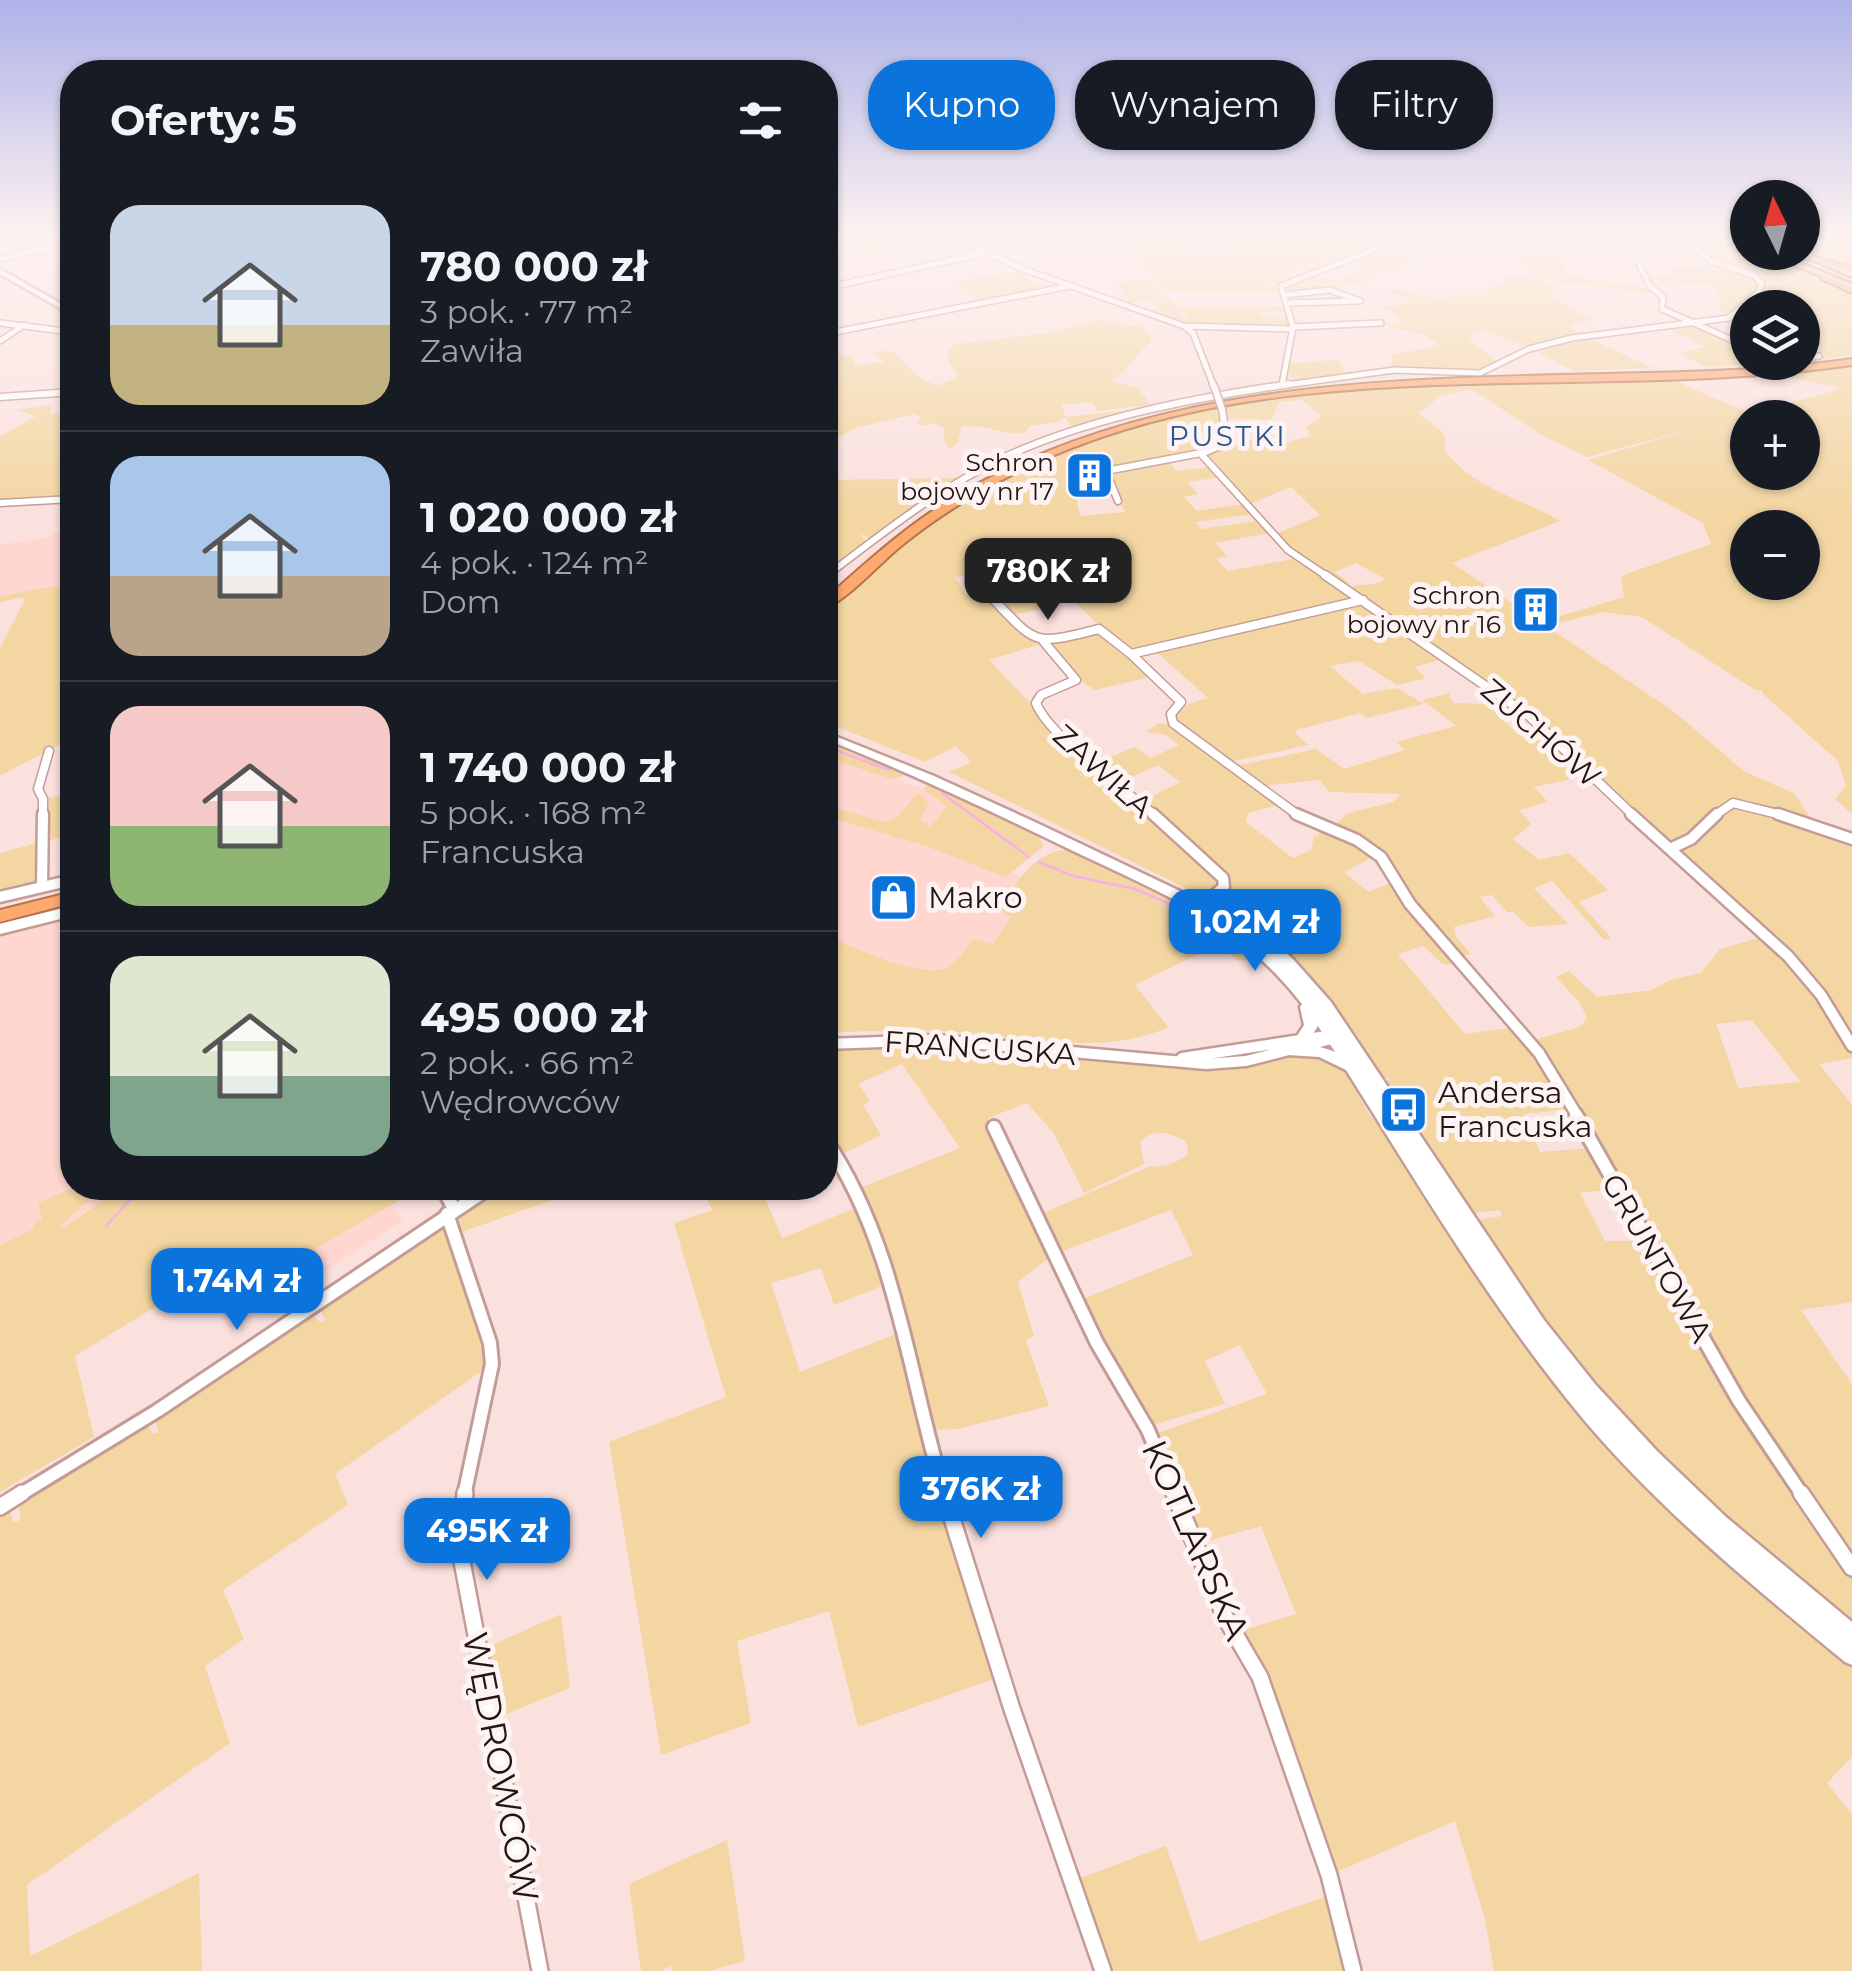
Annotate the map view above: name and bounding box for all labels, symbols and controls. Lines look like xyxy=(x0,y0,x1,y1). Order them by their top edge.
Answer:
chip: Kupno xyxy=(868,60,1055,150)
chip: Wynajem xyxy=(1075,60,1315,150)
chip: Filtry xyxy=(1335,60,1493,150)
icon: filters xyxy=(733,93,788,148)
text: Oferty: 5 xyxy=(110,94,297,146)
north arrow xyxy=(1730,180,1820,270)
map controls xyxy=(1730,180,1820,600)
text: 780 000 zł xyxy=(420,240,647,292)
icon: home xyxy=(190,245,310,365)
button: layers xyxy=(1730,290,1820,380)
text: 3 pok. · 77 m² xyxy=(420,292,633,331)
text: Zawiła xyxy=(420,331,524,370)
button: + xyxy=(1730,400,1820,490)
district label: PUSTKI xyxy=(1169,419,1287,453)
place label: Schron bojowy nr 17 xyxy=(900,447,1054,506)
building icon: Schron bojowy nr 17 xyxy=(1063,450,1115,502)
text: 1 020 000 zł xyxy=(420,491,676,543)
icon: home xyxy=(190,496,310,616)
button: − xyxy=(1730,510,1820,600)
pin: 780K zł xyxy=(956,538,1140,623)
text: 4 pok. · 124 m² xyxy=(420,543,649,582)
text: 780K zł xyxy=(987,551,1109,590)
place label: Schron bojowy nr 16 xyxy=(1347,580,1501,639)
text: Dom xyxy=(420,582,500,621)
building icon: Schron bojowy nr 16 xyxy=(1510,583,1562,635)
street label: ZUCHÓW xyxy=(1473,671,1609,795)
street label: ZAWIŁA xyxy=(1046,717,1161,826)
text: 1 740 000 zł xyxy=(420,741,675,793)
icon: home xyxy=(190,746,310,866)
text: 5 pok. · 168 m² xyxy=(420,793,647,832)
text: Francuska xyxy=(420,832,585,871)
shop icon: Makro xyxy=(867,871,919,923)
place label: Makro xyxy=(928,879,1023,916)
pin: 1.02M zł xyxy=(1152,889,1358,974)
text: 1.02M zł xyxy=(1191,902,1319,941)
text: 495 000 zł xyxy=(420,991,646,1043)
icon: home xyxy=(190,996,310,1116)
street label: FRANCUSKA xyxy=(883,1023,1078,1073)
text: 2 pok. · 66 m² xyxy=(420,1043,634,1082)
place label: Andersa Francuska xyxy=(1438,1074,1593,1145)
text: Wędrowców xyxy=(420,1082,620,1121)
bus stop icon: Andersa Francuska xyxy=(1377,1083,1429,1135)
street label: GRUNTOWA xyxy=(1594,1167,1720,1349)
pin: 1.74M zł xyxy=(134,1248,340,1333)
text: 1.74M zł xyxy=(173,1261,301,1300)
street label: KOTLARSKA xyxy=(1133,1433,1260,1647)
pin: 376K zł xyxy=(889,1456,1073,1541)
text: 376K zł xyxy=(922,1469,1040,1508)
pin: 495K zł xyxy=(395,1498,579,1583)
text: 495K zł xyxy=(426,1511,548,1550)
street label: WĘDROWCÓW xyxy=(454,1628,548,1906)

